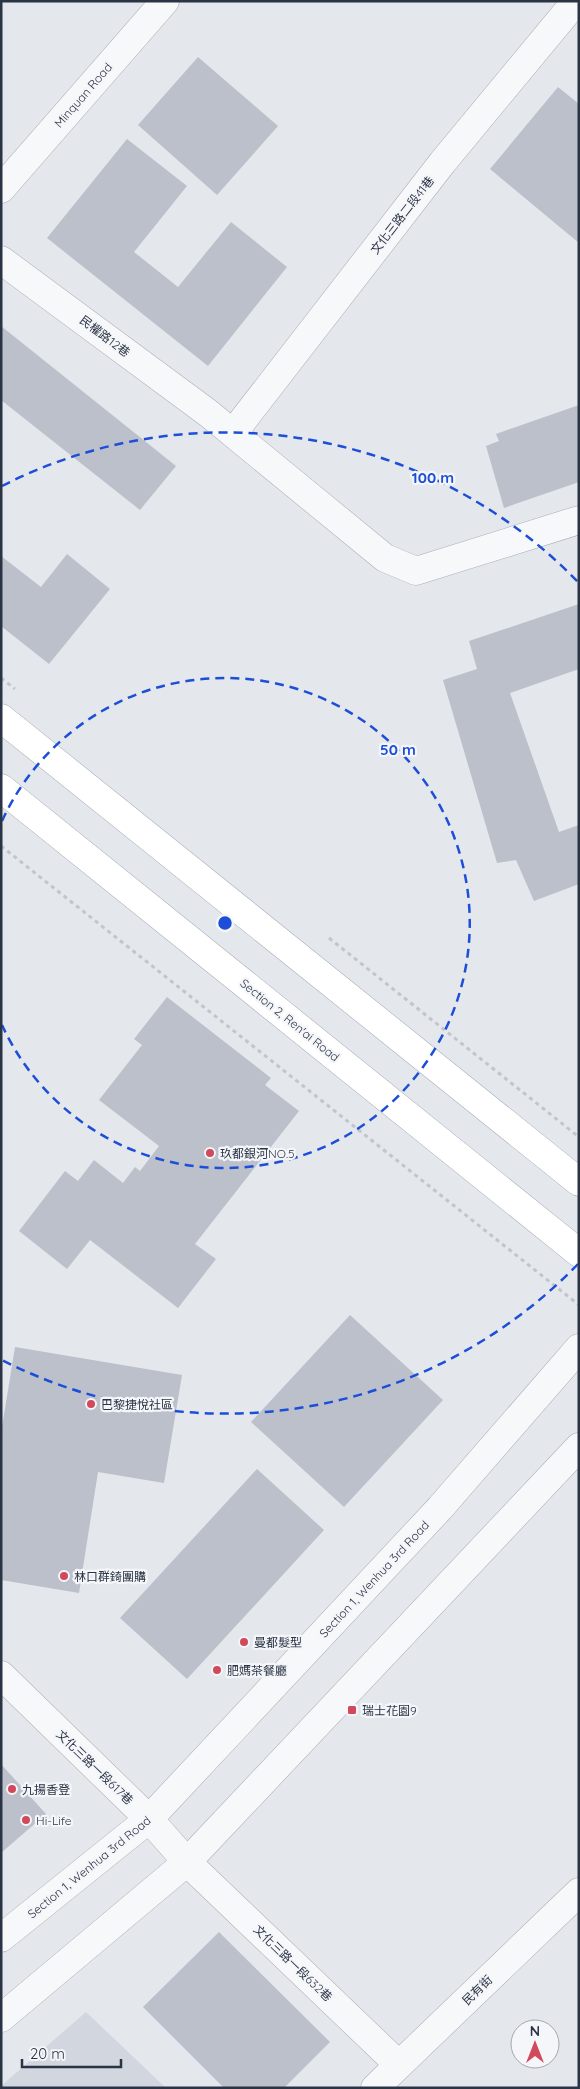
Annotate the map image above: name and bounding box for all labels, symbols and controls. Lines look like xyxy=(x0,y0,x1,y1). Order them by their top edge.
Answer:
street label: Minquan Road xyxy=(51,60,115,130)
street label: 文化三路二段41巷 xyxy=(367,173,437,257)
street label: 民權路12巷 xyxy=(77,312,133,360)
text: 100 m xyxy=(412,468,454,487)
text: 50 m xyxy=(380,740,416,759)
centre of rings xyxy=(216,914,234,932)
street label: Section 2, Ren'ai Road xyxy=(237,975,343,1065)
place label: 玖都銀河NO.5 xyxy=(220,1146,295,1161)
marker: 玖都銀河NO.5 xyxy=(204,1147,216,1159)
place label: 巴黎捷悅社區 xyxy=(101,1397,173,1412)
marker: 巴黎捷悅社區 xyxy=(85,1398,97,1410)
street label: Section 1, Wenhua 3rd Road xyxy=(316,1518,432,1640)
place label: 林口群錡團購 xyxy=(74,1569,146,1584)
marker: 林口群錡團購 xyxy=(58,1570,70,1582)
place label: 曼都髮型 xyxy=(254,1635,302,1650)
marker: 曼都髮型 xyxy=(238,1636,250,1648)
place label: 肥媽茶餐廳 xyxy=(227,1663,287,1678)
marker: 肥媽茶餐廳 xyxy=(211,1664,223,1676)
place label: 瑞士花園9 xyxy=(362,1703,417,1718)
marker: 瑞士花園9 xyxy=(346,1704,358,1716)
street label: 文化三路一段617巷 xyxy=(53,1727,137,1807)
place label: 九揚香登 xyxy=(22,1782,70,1797)
marker: 九揚香登 xyxy=(6,1783,18,1795)
street label: Section 1, Wenhua 3rd Road xyxy=(24,1813,154,1921)
place label: Hi-Life xyxy=(36,1813,72,1828)
marker: Hi-Life xyxy=(20,1814,32,1826)
street label: 文化三路一段632巷 xyxy=(251,1922,335,2004)
street label: 民有街 xyxy=(459,1972,495,2008)
north arrow xyxy=(510,2019,560,2069)
text: N xyxy=(530,2022,540,2040)
scale bar xyxy=(22,2036,121,2068)
text: 20 m xyxy=(30,2044,65,2063)

